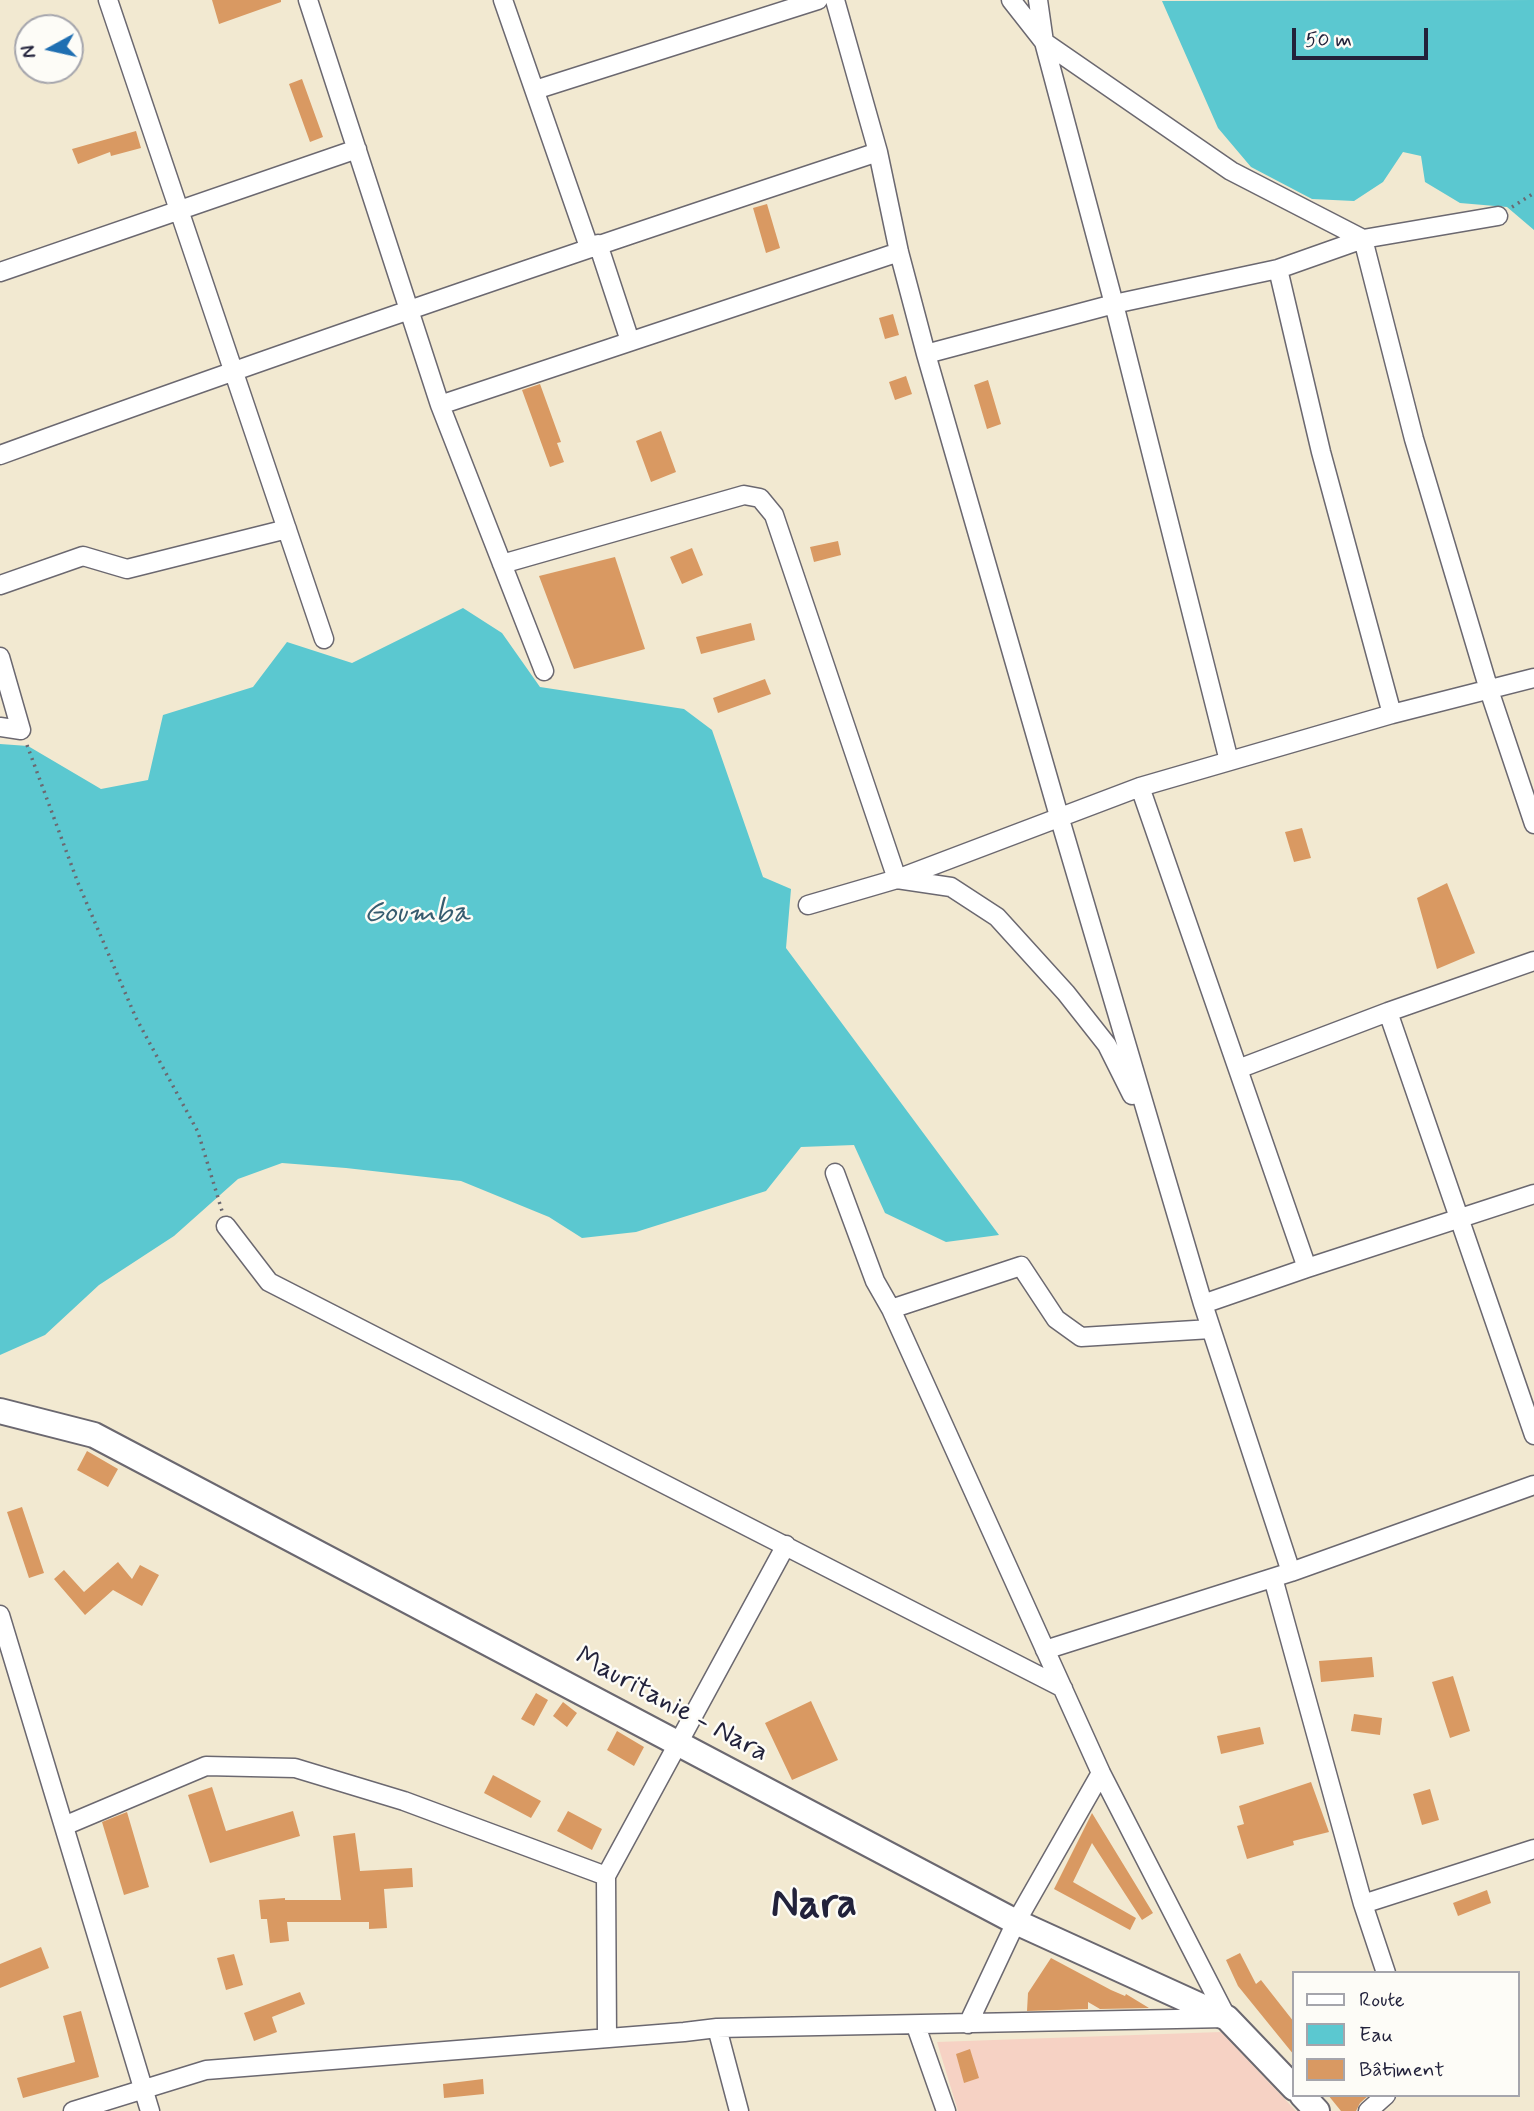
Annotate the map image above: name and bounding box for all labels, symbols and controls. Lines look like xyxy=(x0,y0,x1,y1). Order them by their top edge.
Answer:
north arrow xyxy=(14,14,84,84)
scale bar xyxy=(1296,14,1432,58)
text: 50 m xyxy=(1305,26,1352,54)
text: N xyxy=(16,44,43,60)
water label: Goumba xyxy=(364,897,470,933)
street label: Mauritanie - Nara xyxy=(569,1641,773,1771)
district label: Nara xyxy=(771,1882,857,1932)
legend xyxy=(1292,1971,1520,2097)
text: Route xyxy=(1359,1986,1405,2014)
text: Eau xyxy=(1359,2021,1393,2049)
text: Bâtiment xyxy=(1359,2056,1444,2084)

